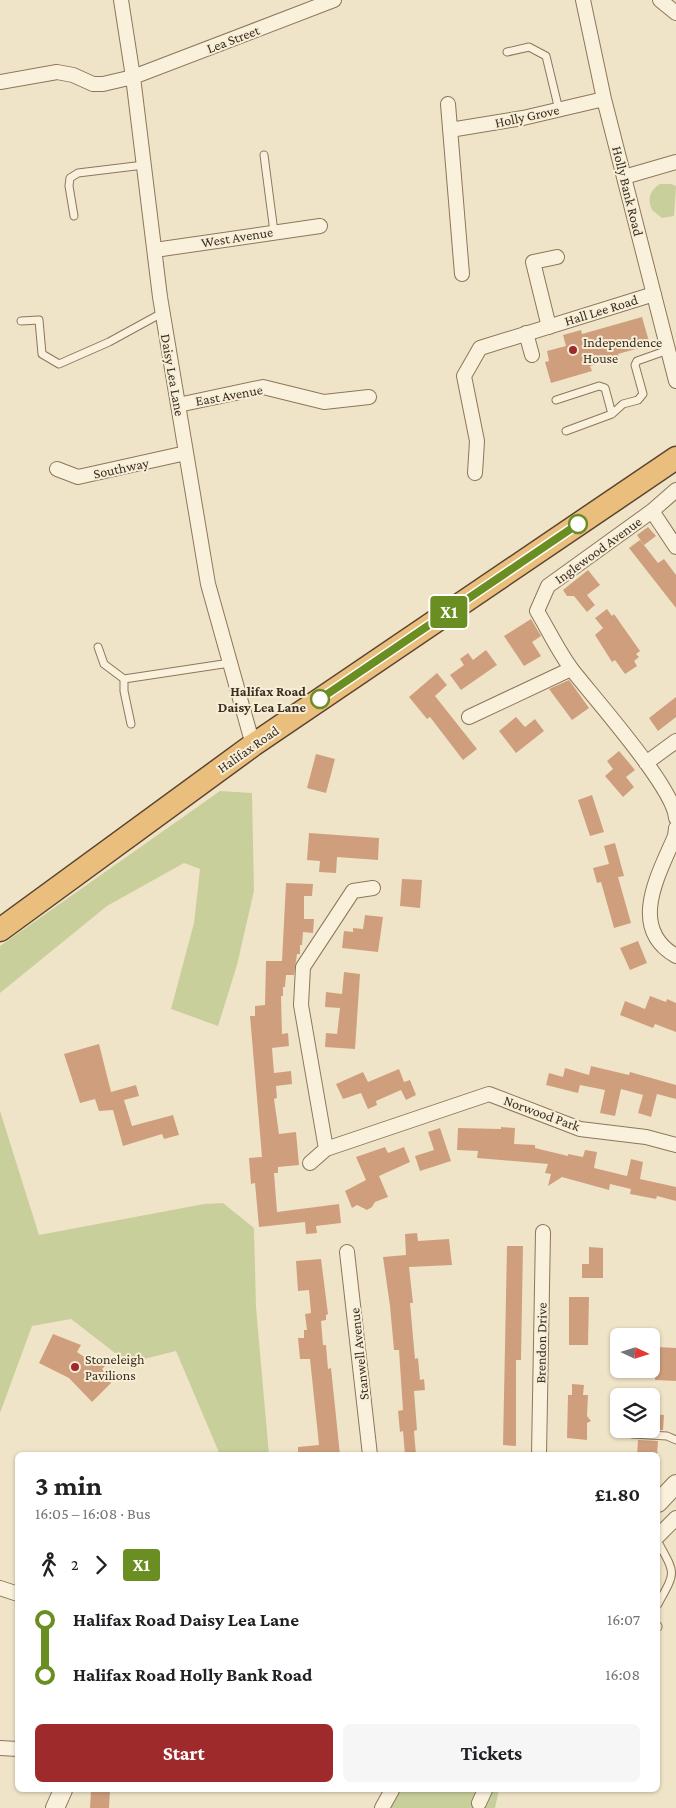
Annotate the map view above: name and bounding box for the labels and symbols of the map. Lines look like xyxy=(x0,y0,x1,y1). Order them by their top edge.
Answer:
street label: Lea Street xyxy=(204,22,262,56)
street label: Holly Grove xyxy=(493,101,561,131)
street label: Holly Bank Road xyxy=(609,144,647,238)
street label: West Avenue xyxy=(200,223,274,251)
street label: Hall Lee Road xyxy=(562,291,640,329)
street label: Daisy Lea Lane xyxy=(158,333,188,417)
place label: Independence House xyxy=(583,334,662,366)
marker: Independence House xyxy=(567,344,579,356)
street label: East Avenue xyxy=(194,381,264,409)
street label: Southway xyxy=(92,454,151,482)
street label: Inglewood Avenue xyxy=(551,513,645,587)
unlabelled marker xyxy=(568,514,588,534)
line badge: X1 xyxy=(426,596,472,628)
place label: Halifax Road Daisy Lea Lane xyxy=(218,683,306,715)
marker: Halifax Road Daisy Lea Lane xyxy=(310,689,330,709)
street label: Halifax Road xyxy=(214,722,282,776)
street label: Norwood Park xyxy=(502,1092,583,1134)
street label: Brendon Drive xyxy=(532,1302,550,1384)
street label: Stanwell Avenue xyxy=(346,1307,372,1401)
north arrow xyxy=(610,1328,660,1378)
place label: Stoneleigh Pavilions xyxy=(85,1351,145,1383)
marker: Stoneleigh Pavilions xyxy=(69,1361,81,1373)

